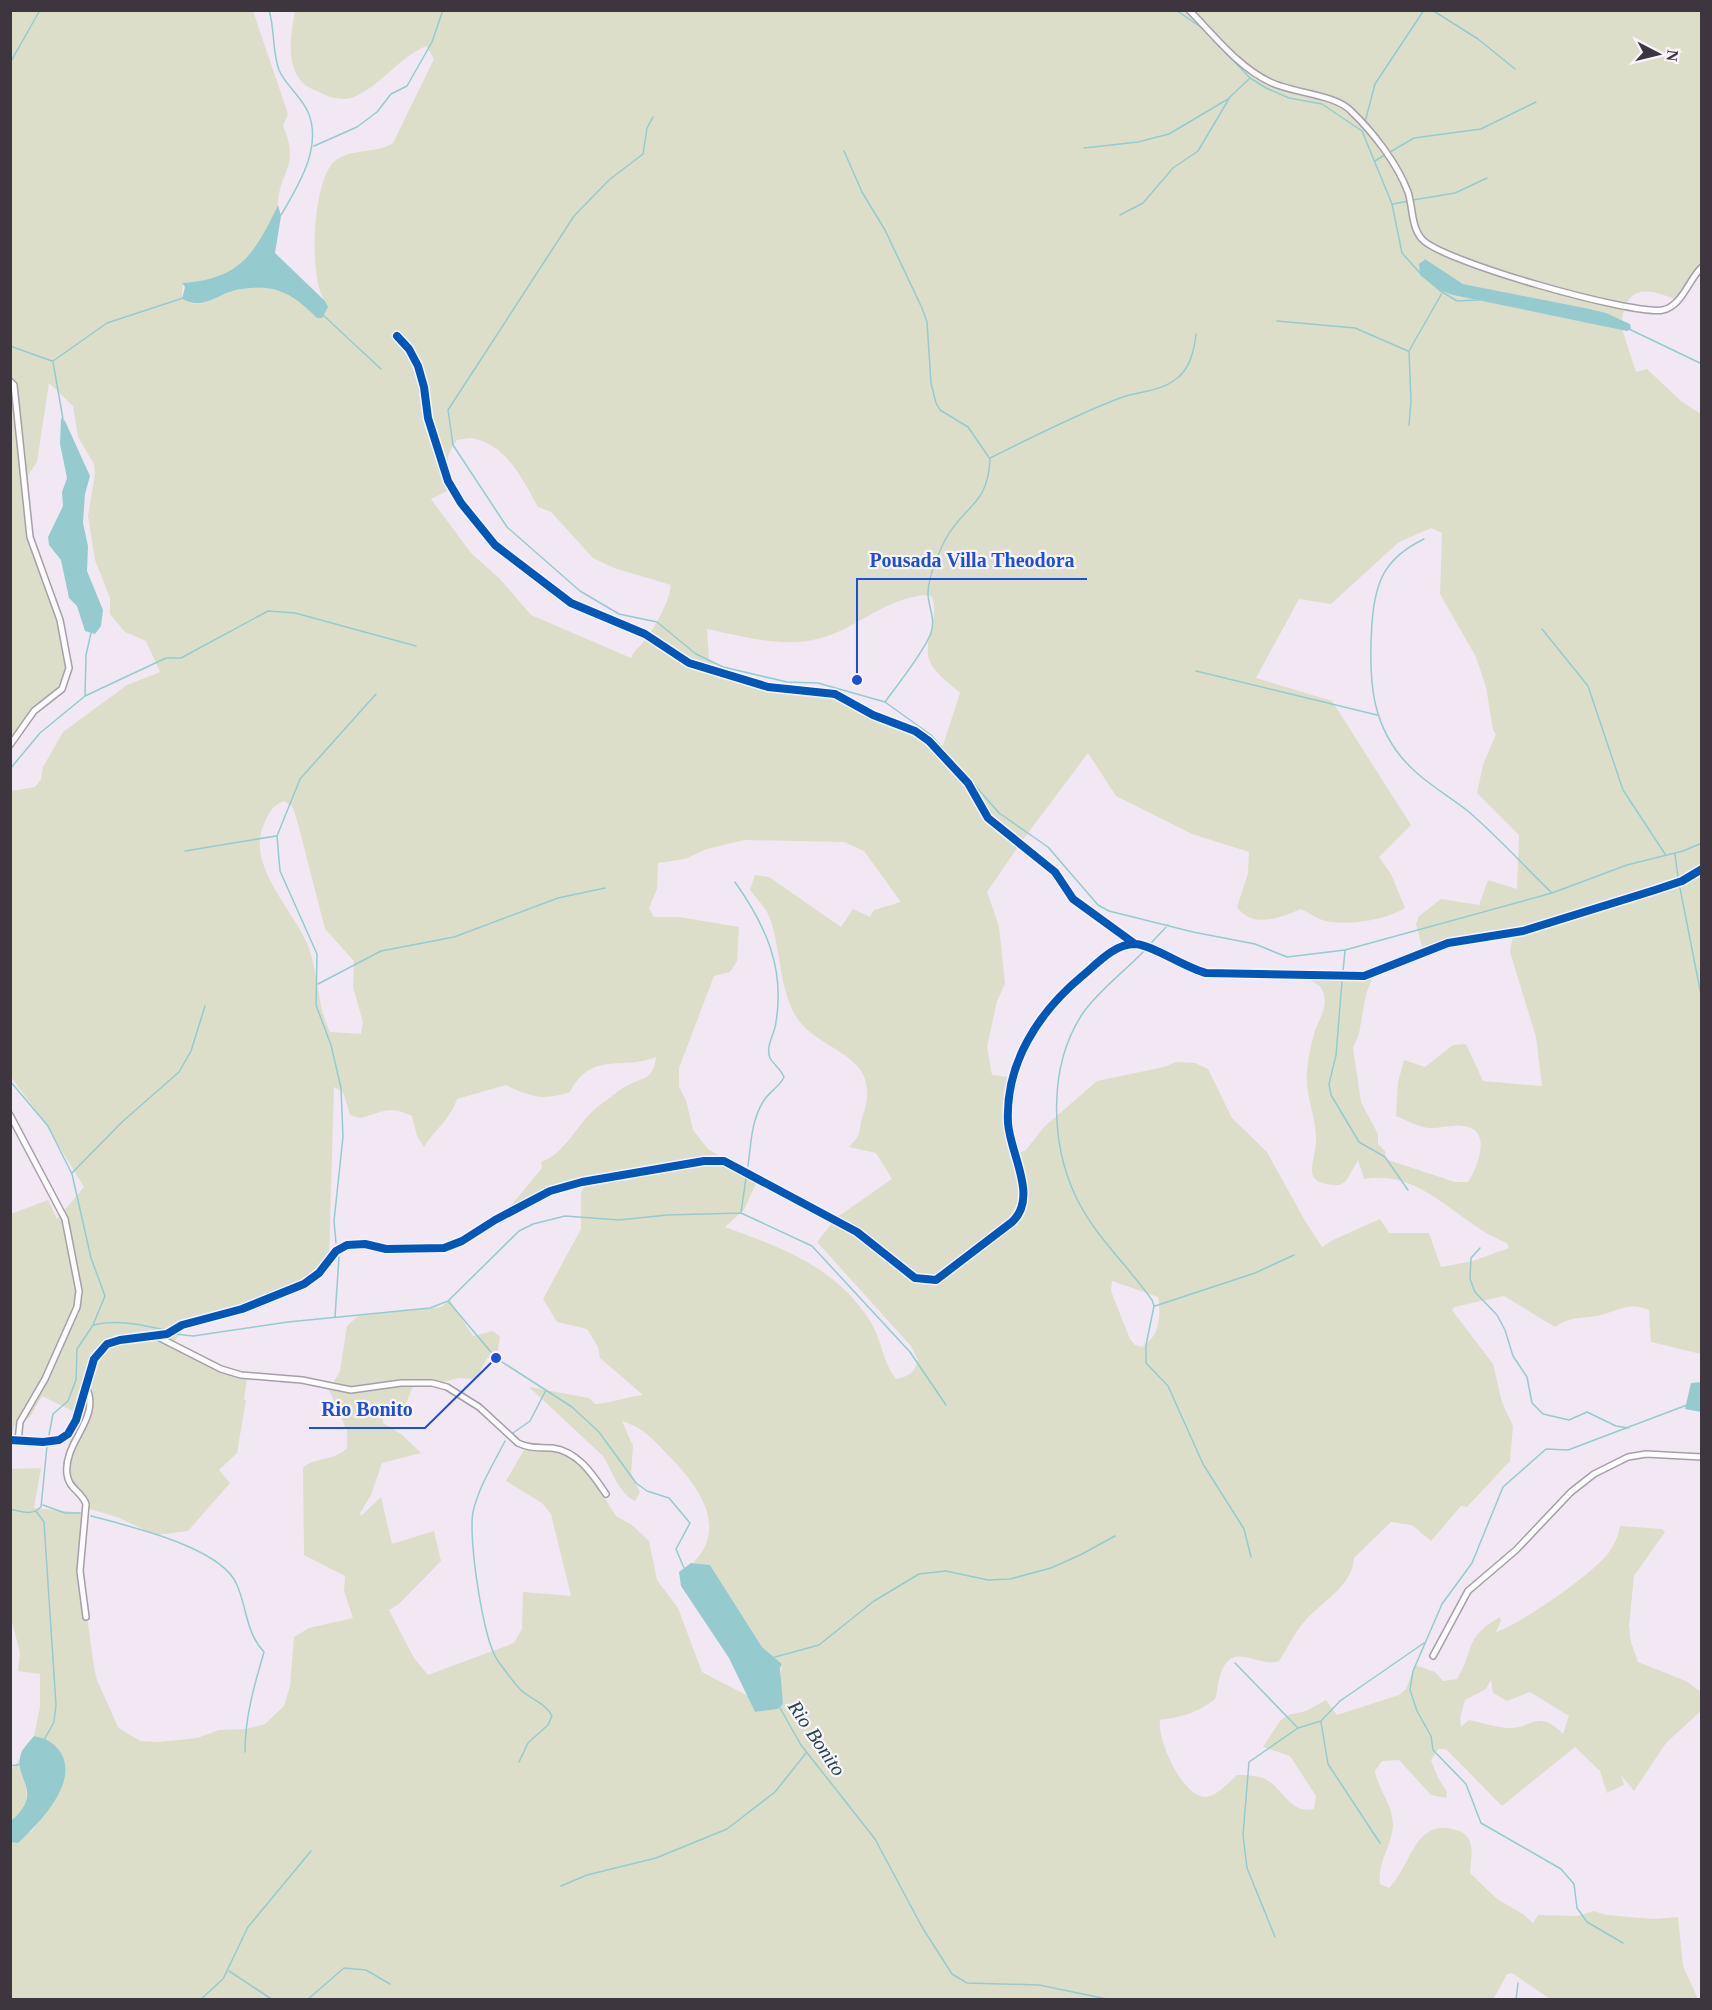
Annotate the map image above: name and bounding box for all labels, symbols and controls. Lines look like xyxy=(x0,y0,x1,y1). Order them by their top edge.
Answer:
north arrow xyxy=(1628,24,1688,84)
text: N xyxy=(1663,49,1682,63)
callout: Pousada Villa Theodora xyxy=(857,541,1087,579)
text: Pousada Villa Theodora xyxy=(869,549,1075,571)
callout: Rio Bonito xyxy=(309,1390,425,1428)
text: Rio Bonito xyxy=(321,1398,413,1420)
water label: Rio Bonito xyxy=(783,1695,850,1780)

